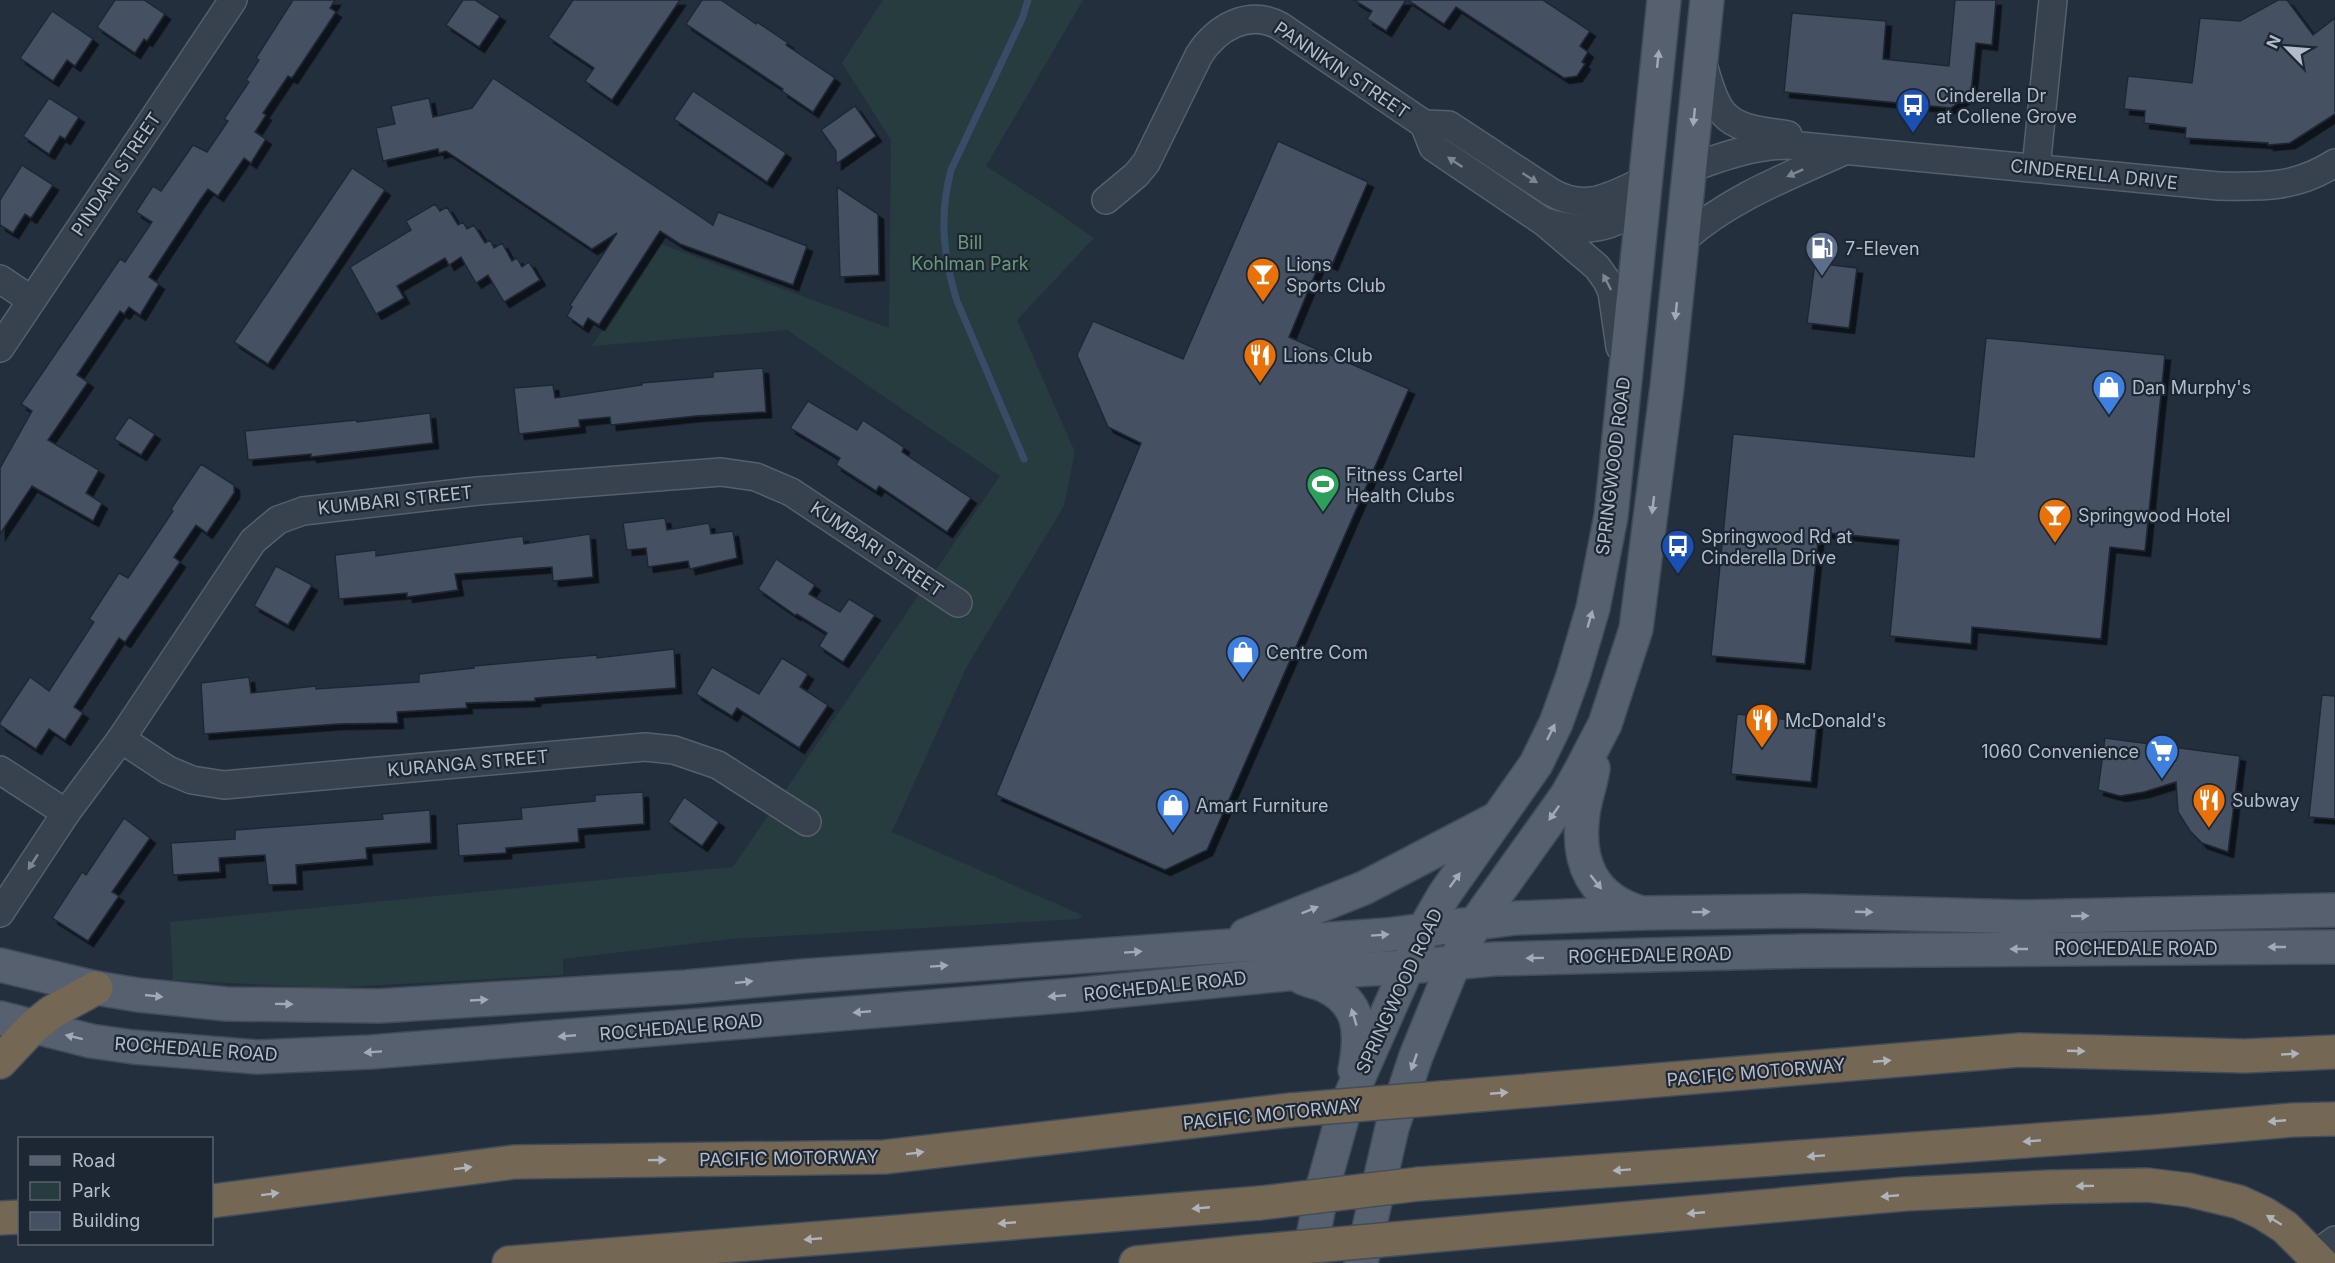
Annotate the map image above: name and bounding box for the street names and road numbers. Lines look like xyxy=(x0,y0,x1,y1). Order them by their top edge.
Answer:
street label: PANNIKIN STREET xyxy=(1271,17,1413,123)
street label: PINDARI STREET xyxy=(67,108,165,240)
street label: CINDERELLA DRIVE xyxy=(2009,155,2179,193)
street label: SPRINGWOOD ROAD xyxy=(1592,375,1634,557)
street label: KUMBARI STREET xyxy=(317,481,473,519)
street label: KUMBARI STREET xyxy=(807,497,947,601)
street label: KURANGA STREET xyxy=(387,745,549,781)
street label: SPRINGWOOD ROAD xyxy=(1351,905,1447,1077)
street label: ROCHEDALE ROAD xyxy=(2054,938,2218,959)
street label: ROCHEDALE ROAD xyxy=(1568,943,1732,967)
street label: ROCHEDALE ROAD xyxy=(1083,967,1247,1005)
street label: ROCHEDALE ROAD xyxy=(599,1009,763,1045)
street label: ROCHEDALE ROAD xyxy=(114,1033,278,1065)
street label: PACIFIC MOTORWAY xyxy=(1666,1054,1846,1090)
street label: PACIFIC MOTORWAY xyxy=(1182,1094,1362,1134)
street label: PACIFIC MOTORWAY xyxy=(699,1146,879,1170)

